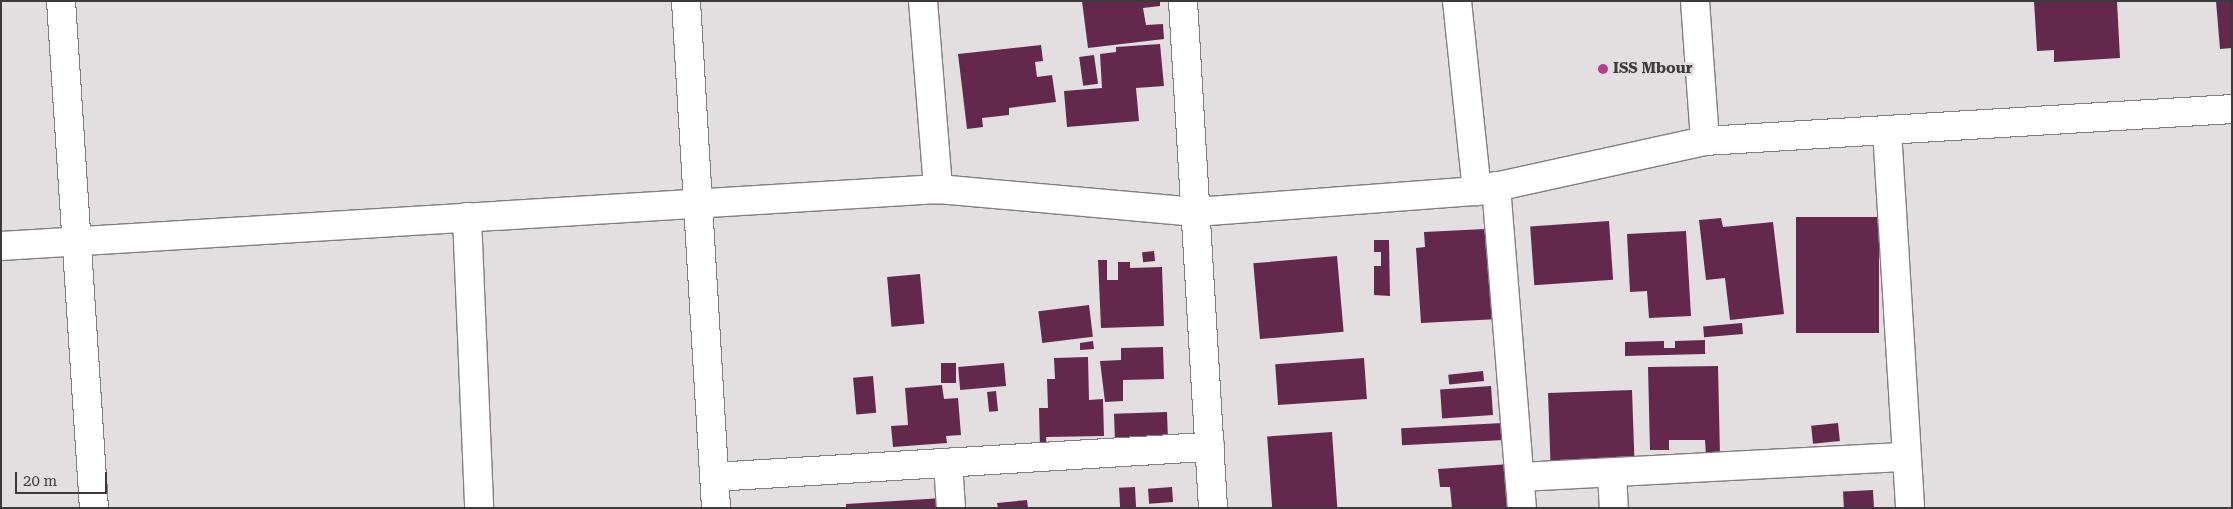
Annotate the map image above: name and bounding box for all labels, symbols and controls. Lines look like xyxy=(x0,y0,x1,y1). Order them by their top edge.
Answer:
place label: ISS Mbour xyxy=(1613,60,1692,78)
marker: ISS Mbour xyxy=(1597,63,1609,75)
scale bar xyxy=(18,462,110,494)
text: 20 m xyxy=(23,472,57,490)

